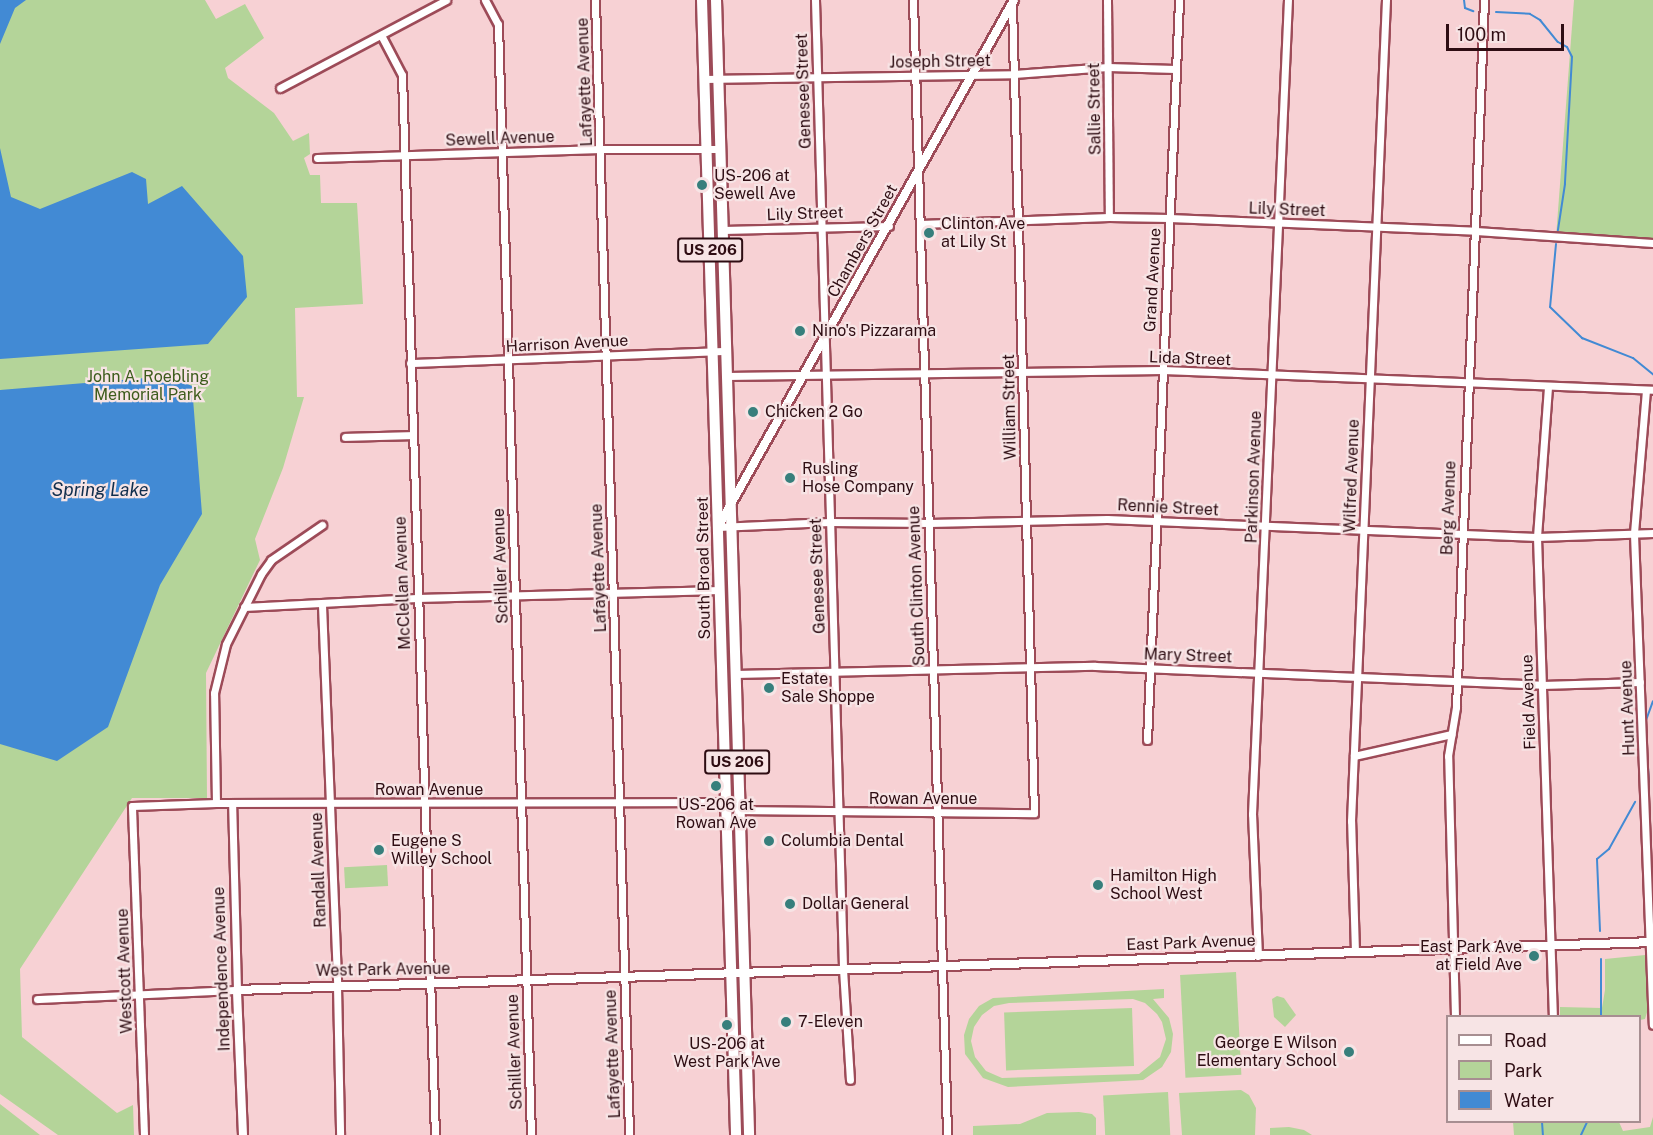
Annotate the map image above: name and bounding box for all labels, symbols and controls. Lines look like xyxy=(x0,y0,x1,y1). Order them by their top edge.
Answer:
scale bar xyxy=(1449,12,1568,50)
street label: Lafayette Avenue xyxy=(573,17,597,147)
text: 100 m xyxy=(1457,24,1506,45)
street label: Genesee Street xyxy=(792,33,816,149)
street label: Joseph Street xyxy=(889,52,991,72)
street label: Sallie Street xyxy=(1085,63,1105,155)
street label: Sewell Avenue xyxy=(445,127,555,151)
place label: US-206 at Sewell Ave xyxy=(714,166,796,204)
marker: US-206 at Sewell Ave xyxy=(695,178,709,192)
street label: Chambers Street xyxy=(824,181,902,301)
street label: Lily Street xyxy=(1248,199,1326,221)
street label: Lily Street xyxy=(766,203,844,225)
place label: Clinton Ave at Lily St xyxy=(941,214,1025,252)
marker: Clinton Ave at Lily St xyxy=(922,226,936,240)
street label: Grand Avenue xyxy=(1141,227,1165,333)
road number: US 206 xyxy=(677,238,743,262)
place label: Nino's Pizzarama xyxy=(812,321,936,341)
marker: Nino's Pizzarama xyxy=(793,324,807,338)
street label: Harrison Avenue xyxy=(505,331,629,357)
street label: Lida Street xyxy=(1149,348,1231,370)
street label: William Street xyxy=(999,354,1021,460)
park label: John A. Roebling Memorial Park xyxy=(87,367,209,405)
place label: Chicken 2 Go xyxy=(765,402,863,422)
marker: Chicken 2 Go xyxy=(746,405,760,419)
street label: Parkinson Avenue xyxy=(1242,410,1266,544)
street label: Wilfred Avenue xyxy=(1340,419,1364,533)
place label: Rusling Hose Company xyxy=(802,459,914,497)
street label: Berg Avenue xyxy=(1438,460,1460,556)
marker: Rusling Hose Company xyxy=(783,471,797,485)
water label: Spring Lake xyxy=(51,479,149,501)
street label: South Broad Street xyxy=(693,496,715,640)
street label: Rennie Street xyxy=(1117,496,1219,520)
street label: Lafayette Avenue xyxy=(587,503,611,633)
street label: South Clinton Avenue xyxy=(905,506,929,666)
street label: Schiller Avenue xyxy=(489,508,513,624)
street label: McClellan Avenue xyxy=(391,516,415,650)
street label: Genesee Street xyxy=(806,518,830,634)
street label: Mary Street xyxy=(1143,645,1233,667)
street label: Field Avenue xyxy=(1518,654,1540,750)
street label: Hunt Avenue xyxy=(1617,660,1639,756)
place label: Estate Sale Shoppe xyxy=(781,669,875,707)
marker: Estate Sale Shoppe xyxy=(762,681,776,695)
road number: US 206 xyxy=(704,750,770,774)
marker: US-206 at Rowan Ave xyxy=(709,779,723,793)
street label: Rowan Avenue xyxy=(375,780,483,800)
street label: Rowan Avenue xyxy=(869,789,977,809)
place label: US-206 at Rowan Ave xyxy=(675,795,757,833)
street label: Randall Avenue xyxy=(307,812,331,928)
place label: Eugene S Willey School xyxy=(391,831,492,869)
place label: Columbia Dental xyxy=(781,831,904,851)
marker: Columbia Dental xyxy=(762,834,776,848)
marker: Eugene S Willey School xyxy=(372,843,386,857)
place label: Hamilton High School West xyxy=(1110,866,1217,904)
marker: Hamilton High School West xyxy=(1091,878,1105,892)
street label: Independence Avenue xyxy=(210,886,234,1052)
place label: Dollar General xyxy=(802,894,909,914)
marker: Dollar General xyxy=(783,897,797,911)
street label: Westcott Avenue xyxy=(113,908,137,1034)
street label: East Park Avenue xyxy=(1126,931,1256,955)
place label: East Park Ave at Field Ave xyxy=(1420,937,1522,975)
marker: East Park Ave at Field Ave xyxy=(1527,949,1541,963)
street label: West Park Avenue xyxy=(316,959,450,981)
street label: Lafayette Avenue xyxy=(601,989,625,1119)
street label: Schiller Avenue xyxy=(503,994,527,1110)
place label: 7-Eleven xyxy=(798,1012,863,1032)
marker: 7-Eleven xyxy=(779,1015,793,1029)
legend xyxy=(1446,1015,1641,1123)
marker: US-206 at West Park Ave xyxy=(720,1018,734,1032)
text: Road xyxy=(1504,1030,1547,1051)
place label: George E Wilson Elementary School xyxy=(1197,1033,1337,1071)
place label: US-206 at West Park Ave xyxy=(674,1034,780,1072)
marker: George E Wilson Elementary School xyxy=(1342,1045,1356,1059)
text: Park xyxy=(1504,1060,1542,1081)
text: Water xyxy=(1504,1090,1554,1111)

